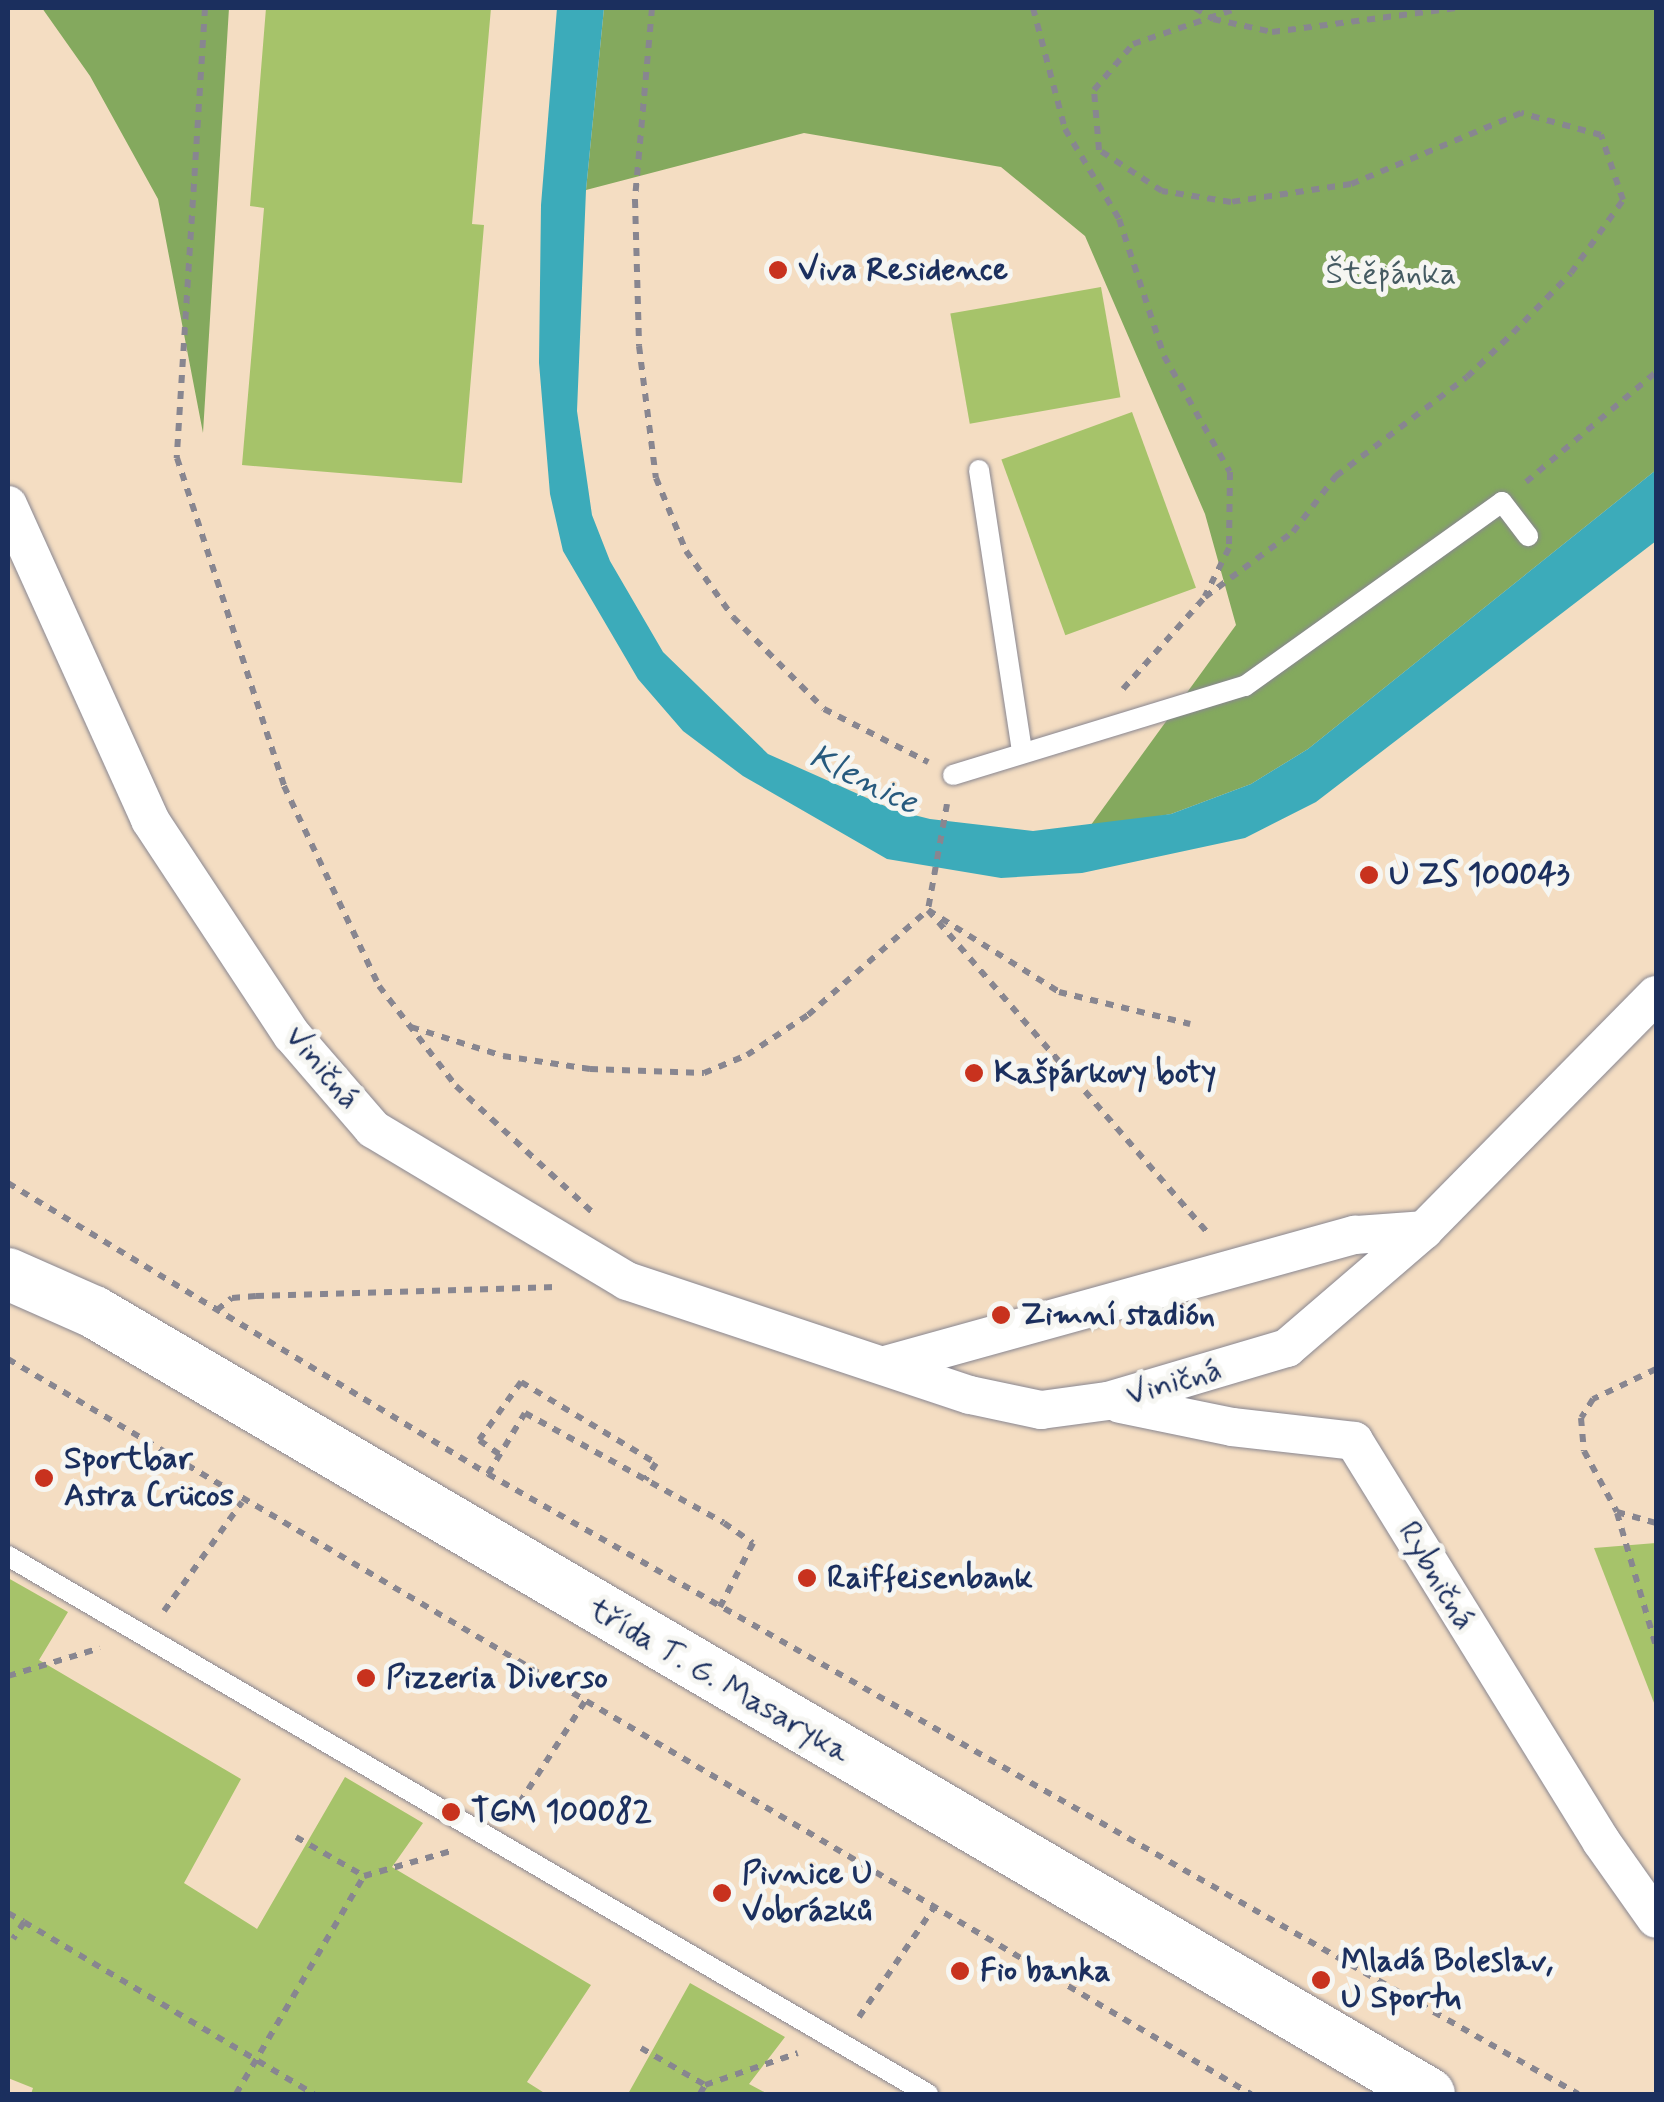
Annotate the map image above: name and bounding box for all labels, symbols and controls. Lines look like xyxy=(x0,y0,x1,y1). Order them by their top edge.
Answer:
place label: Viva Residence xyxy=(798,251,1000,289)
park label: Štěpánka xyxy=(1325,255,1457,293)
marker: Viva Residence xyxy=(767,259,789,281)
water label: Klenice xyxy=(802,736,926,824)
place label: U ZS 100043 xyxy=(1389,856,1570,894)
marker: U ZS 100043 xyxy=(1358,864,1380,886)
street label: Viničná xyxy=(276,1018,368,1118)
place label: Kašpárkovy boty xyxy=(994,1054,1210,1092)
marker: Kašpárkovy boty xyxy=(963,1062,985,1084)
place label: Zimní stadión xyxy=(1021,1296,1215,1334)
marker: Zimní stadión xyxy=(990,1304,1012,1326)
street label: Viničná xyxy=(1122,1351,1226,1415)
place label: Sportbar Astra Crücos xyxy=(64,1441,236,1516)
marker: Sportbar Astra Crücos xyxy=(33,1467,55,1489)
street label: Rybničná xyxy=(1389,1515,1483,1637)
place label: Raiffeisenbank xyxy=(827,1559,1033,1597)
marker: Raiffeisenbank xyxy=(796,1567,818,1589)
street label: třída T. G. Masaryka xyxy=(583,1591,855,1771)
place label: Pizzeria Diverso xyxy=(386,1659,606,1697)
marker: Pizzeria Diverso xyxy=(355,1667,377,1689)
place label: TGM 100082 xyxy=(471,1793,652,1831)
marker: TGM 100082 xyxy=(440,1801,462,1823)
place label: Pivnice U Vobrázků xyxy=(742,1856,873,1931)
marker: Pivnice U Vobrázků xyxy=(711,1882,733,1904)
place label: Mladá Boleslav, U Sportu xyxy=(1341,1943,1553,2018)
place label: Fio banka xyxy=(980,1952,1107,1990)
marker: Fio banka xyxy=(949,1960,971,1982)
marker: Mladá Boleslav, U Sportu xyxy=(1310,1969,1332,1991)

